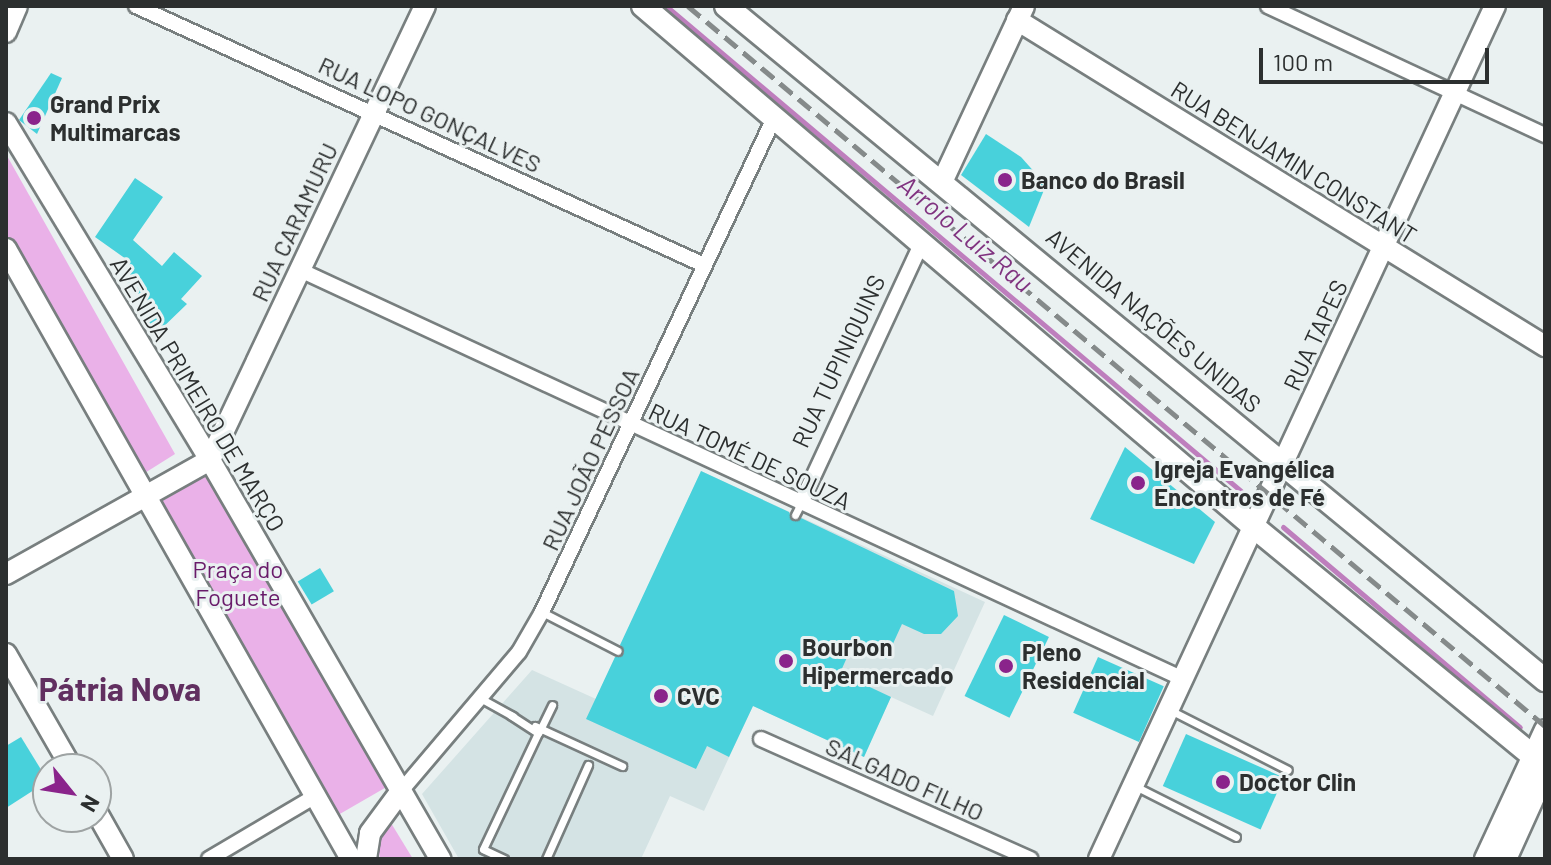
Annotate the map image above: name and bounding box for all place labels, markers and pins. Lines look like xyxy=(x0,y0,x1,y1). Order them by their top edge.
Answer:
place label: Grand Prix Multimarcas xyxy=(50,90,181,146)
marker: Grand Prix Multimarcas xyxy=(25,109,43,127)
place label: Banco do Brasil xyxy=(1021,166,1185,194)
marker: Banco do Brasil xyxy=(996,171,1014,189)
place label: Igreja Evangélica Encontros de Fé xyxy=(1154,455,1335,511)
marker: Igreja Evangélica Encontros de Fé xyxy=(1129,474,1147,492)
place label: Bourbon Hipermercado xyxy=(802,633,954,689)
place label: Pleno Residencial xyxy=(1022,638,1145,694)
marker: Bourbon Hipermercado xyxy=(777,652,795,670)
marker: Pleno Residencial xyxy=(997,657,1015,675)
place label: CVC xyxy=(677,682,720,710)
marker: CVC xyxy=(652,687,670,705)
place label: Doctor Clin xyxy=(1239,768,1356,796)
marker: Doctor Clin xyxy=(1214,773,1232,791)

